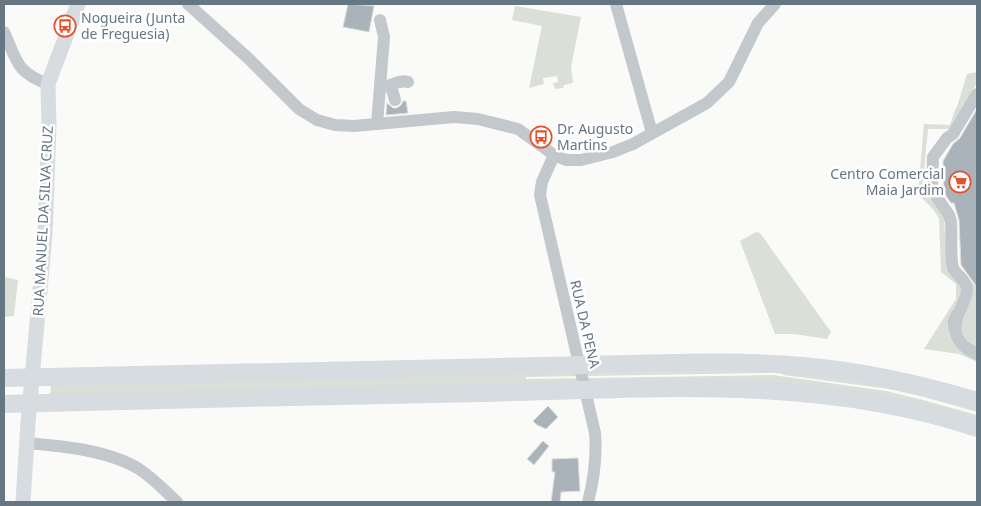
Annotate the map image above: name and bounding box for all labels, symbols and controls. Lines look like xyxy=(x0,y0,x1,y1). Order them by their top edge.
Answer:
place label: Nogueira (Junta de Freguesia) xyxy=(81,8,185,43)
bus stop icon: Nogueira (Junta de Freguesia) xyxy=(53,14,77,38)
place label: Dr. Augusto Martins xyxy=(557,119,633,154)
street label: RUA MANUEL DA SILVA CRUZ xyxy=(28,125,57,317)
bus stop icon: Dr. Augusto Martins xyxy=(529,125,553,149)
place label: Centro Comercial Maia Jardim xyxy=(830,164,944,199)
supermarket icon: Centro Comercial Maia Jardim xyxy=(948,170,972,194)
street label: RUA DA PENA xyxy=(566,278,605,370)

